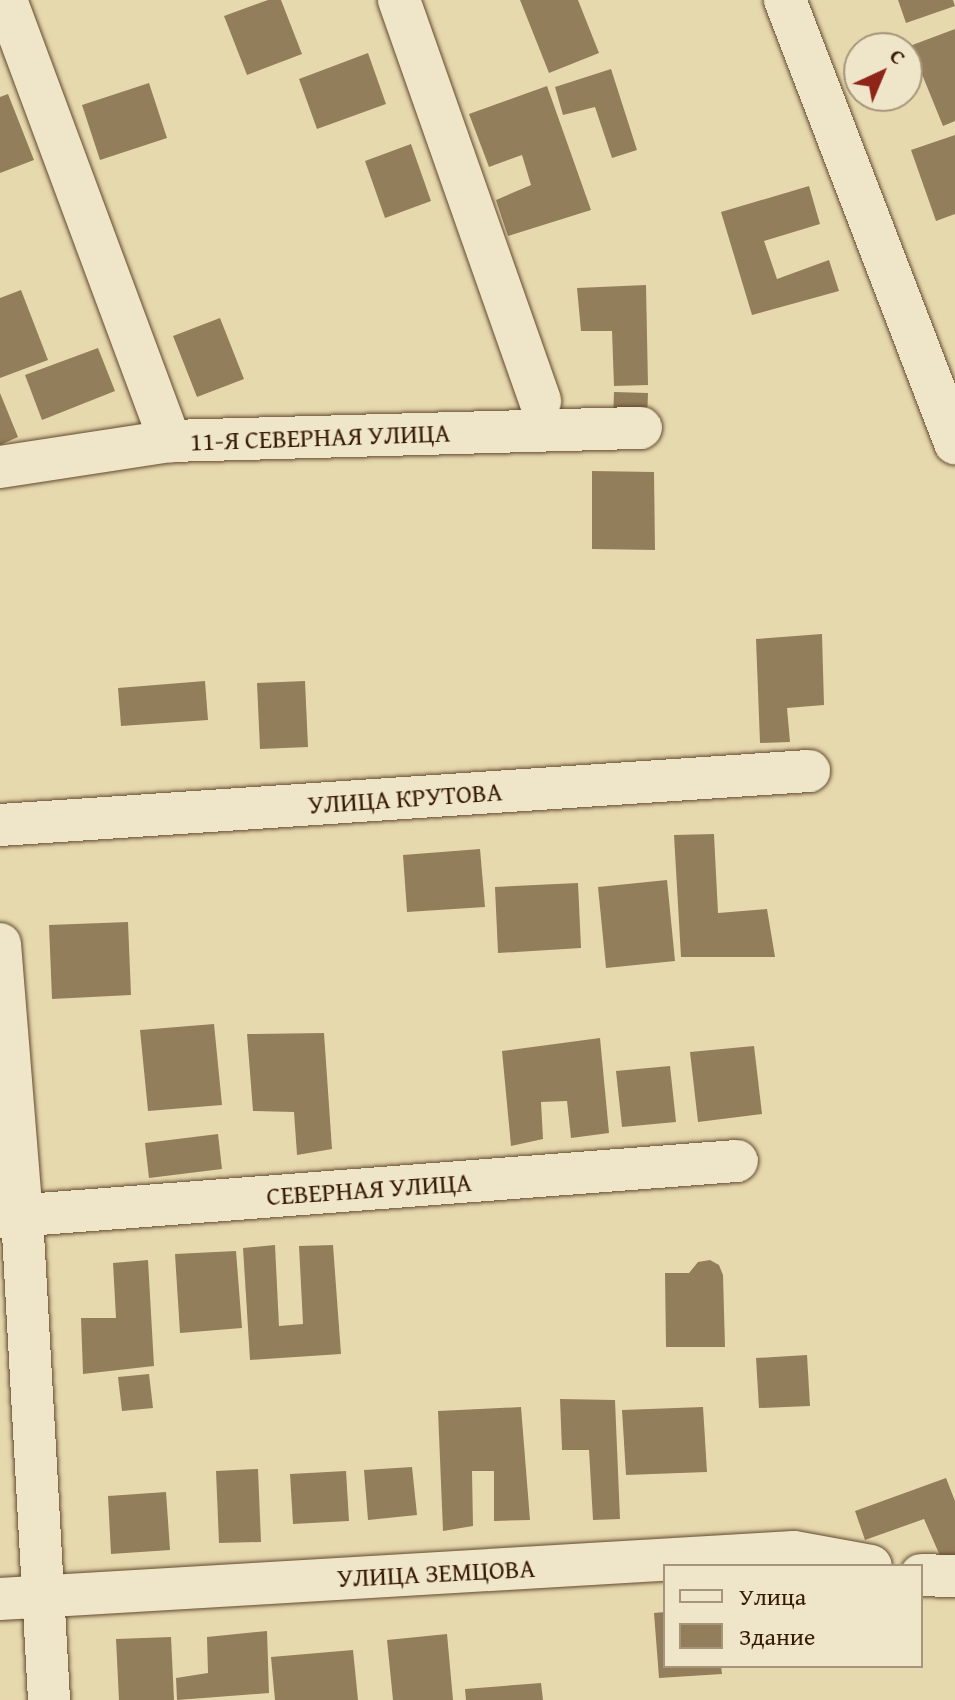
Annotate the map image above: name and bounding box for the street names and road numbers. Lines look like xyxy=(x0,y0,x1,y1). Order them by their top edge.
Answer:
street label: 11-Я СЕВЕРНАЯ УЛИЦА xyxy=(189,417,451,457)
street label: УЛИЦА КРУТОВА xyxy=(307,776,503,820)
street label: СЕВЕРНАЯ УЛИЦА xyxy=(265,1166,473,1212)
street label: УЛИЦА ЗЕМЦОВА xyxy=(336,1552,536,1594)

